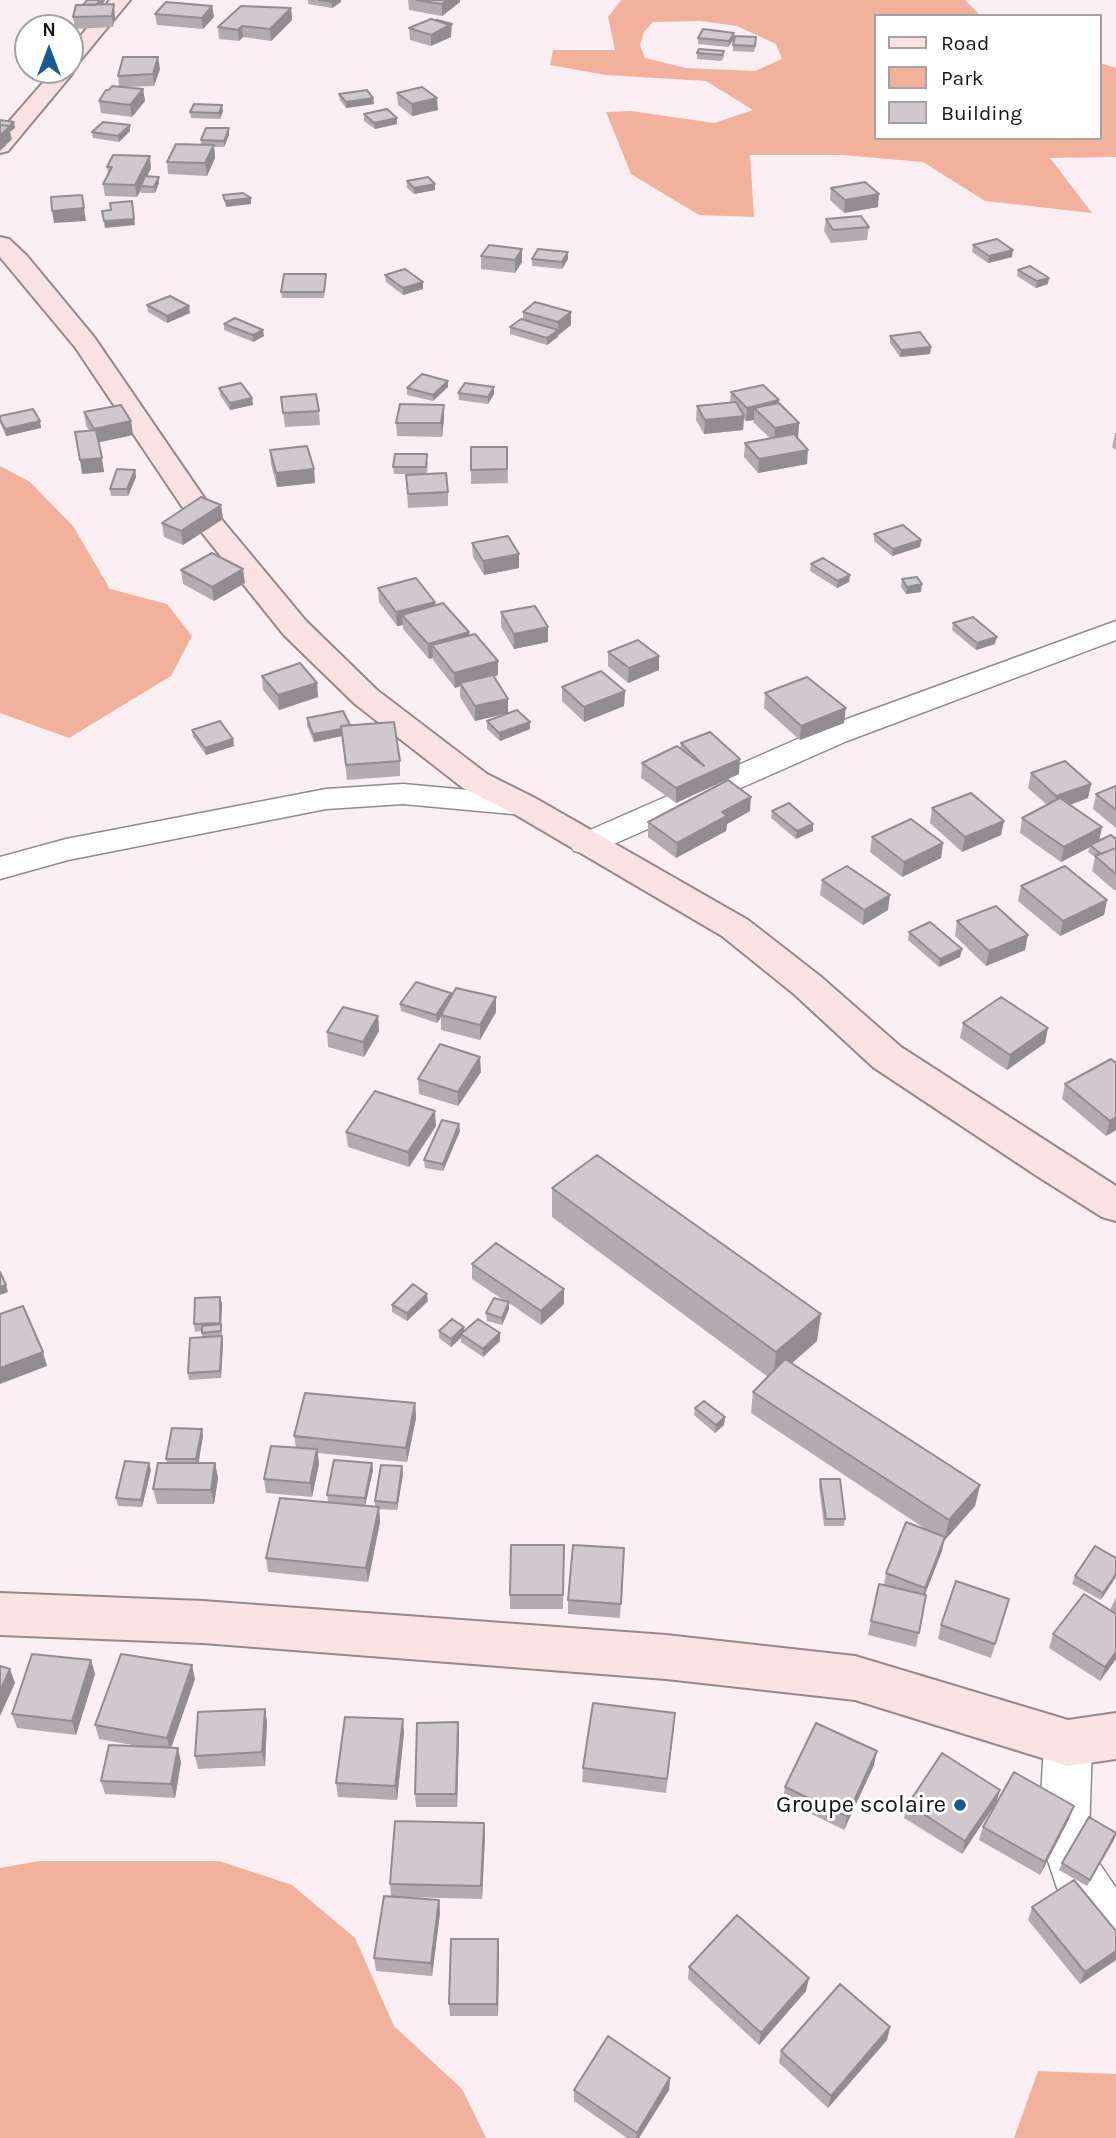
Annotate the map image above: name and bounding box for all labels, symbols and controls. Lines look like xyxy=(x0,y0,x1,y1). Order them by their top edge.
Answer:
north arrow xyxy=(14,14,84,84)
legend xyxy=(874,14,1102,140)
text: N xyxy=(42,19,56,41)
text: Road xyxy=(941,31,989,55)
text: Park xyxy=(941,66,984,90)
text: Building xyxy=(941,101,1022,125)
place label: Groupe scolaire xyxy=(776,1791,946,1819)
marker: Groupe scolaire xyxy=(952,1797,968,1813)

